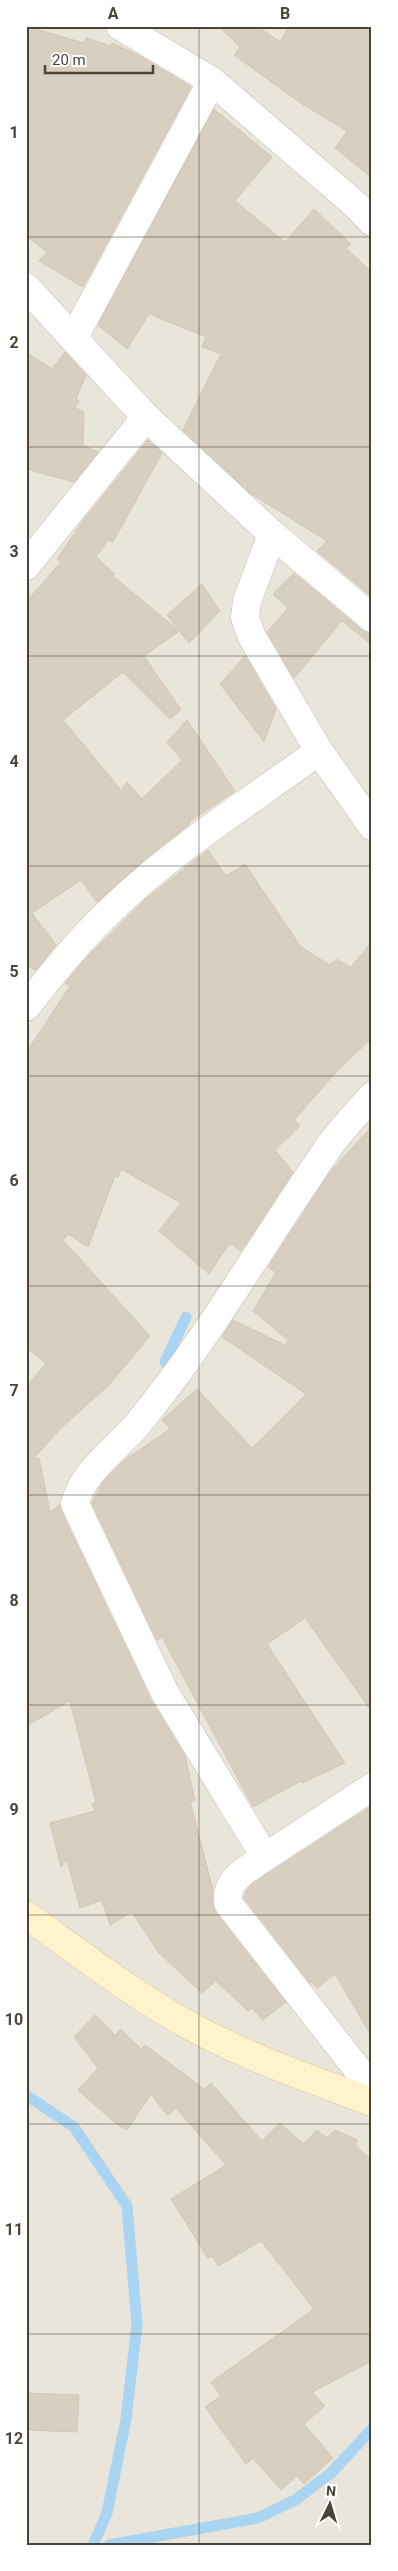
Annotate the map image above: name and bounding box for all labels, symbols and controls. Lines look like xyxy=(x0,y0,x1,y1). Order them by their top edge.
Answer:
text: A xyxy=(108,4,119,23)
text: B xyxy=(280,4,290,23)
scale bar xyxy=(45,42,152,74)
text: 20 m xyxy=(52,51,86,69)
text: 1 xyxy=(9,123,19,142)
text: 2 xyxy=(9,333,19,352)
text: 3 xyxy=(9,542,19,561)
text: 4 xyxy=(9,752,19,771)
text: 5 xyxy=(9,962,19,981)
text: 6 xyxy=(9,1171,19,1190)
text: 7 xyxy=(9,1381,19,1400)
text: 8 xyxy=(9,1591,19,1610)
text: 9 xyxy=(9,1800,19,1819)
text: 10 xyxy=(5,2010,23,2029)
text: 11 xyxy=(5,2220,23,2239)
text: 12 xyxy=(5,2429,23,2448)
north arrow xyxy=(306,2478,356,2528)
text: N xyxy=(326,2483,337,2499)

